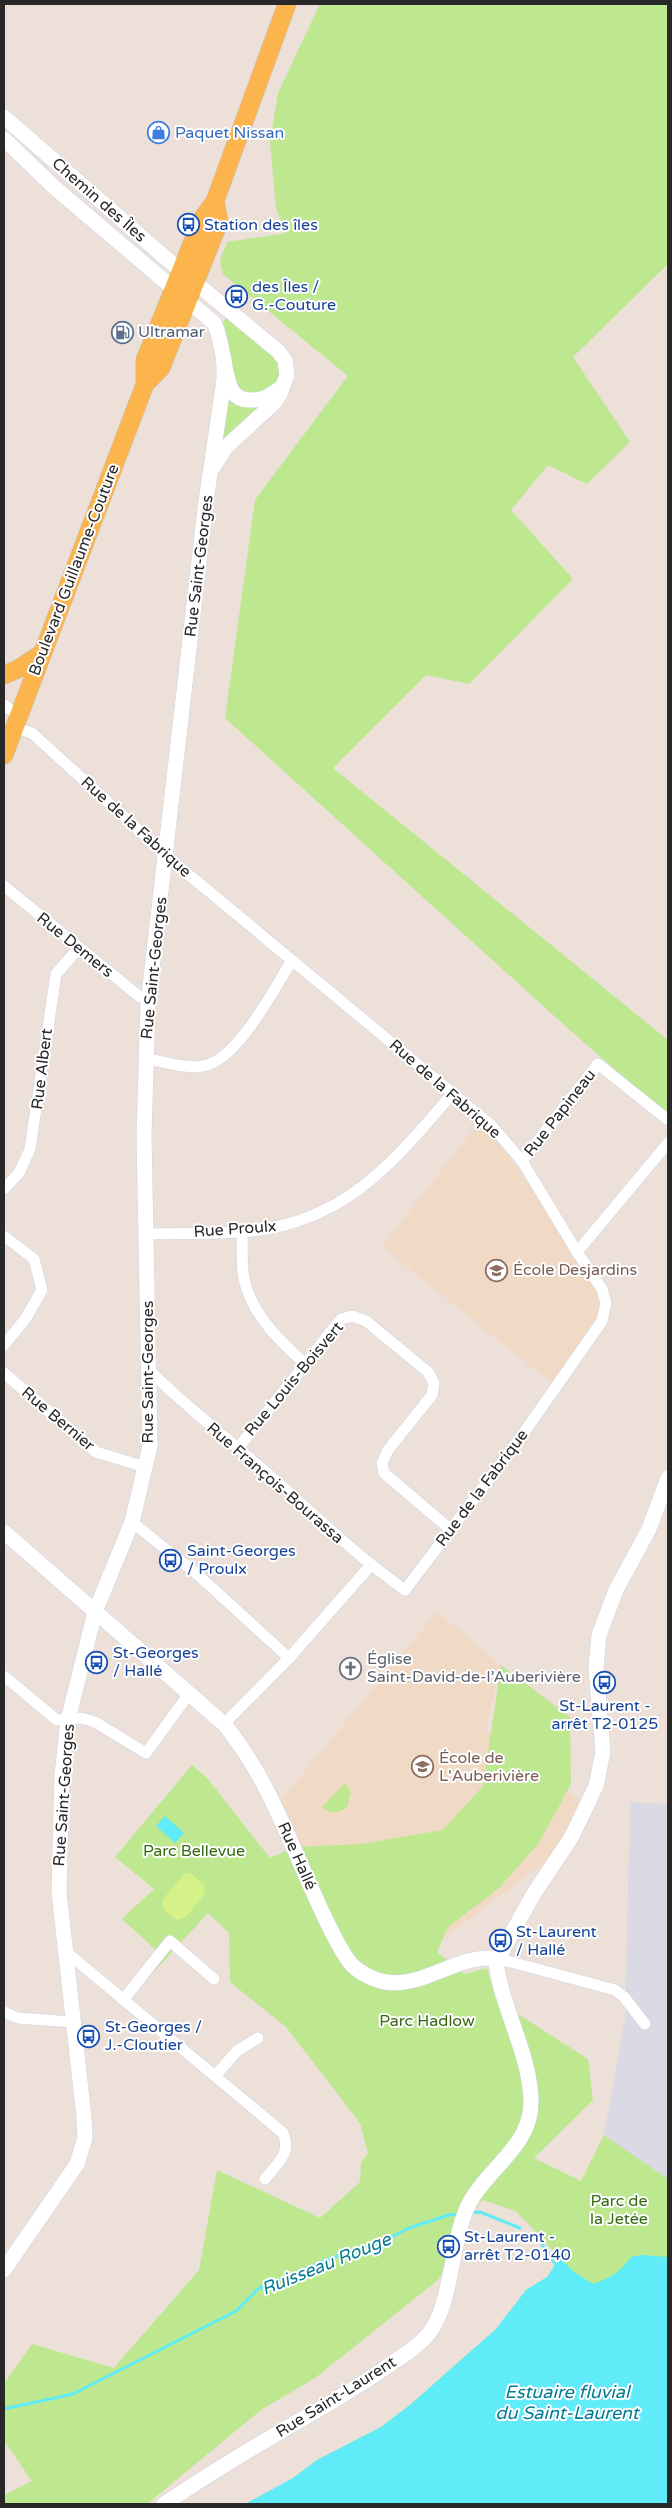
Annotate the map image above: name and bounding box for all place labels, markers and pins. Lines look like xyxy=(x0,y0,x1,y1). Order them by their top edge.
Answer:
shop icon: Paquet Nissan xyxy=(147,121,171,145)
place label: Paquet Nissan xyxy=(175,123,284,143)
bus stop icon: Station des îles xyxy=(176,213,200,237)
place label: Station des îles xyxy=(204,215,318,235)
place label: des Îles / G.-Couture xyxy=(252,277,336,315)
bus stop icon: des Îles / G.-Couture xyxy=(224,284,248,308)
fuel station icon: Ultramar xyxy=(110,320,134,344)
place label: Ultramar xyxy=(138,322,206,342)
school or university icon: École Desjardins xyxy=(485,1258,509,1282)
place label: École Desjardins xyxy=(513,1260,637,1280)
place label: Saint-Georges / Proulx xyxy=(187,1541,296,1579)
bus stop icon: Saint-Georges / Proulx xyxy=(159,1548,183,1572)
place label: St-Georges / Hallé xyxy=(113,1643,199,1681)
place label: Église Saint-David-de-l’Auberivière xyxy=(367,1649,581,1687)
bus stop icon: St-Georges / Hallé xyxy=(85,1650,109,1674)
church icon: Église Saint-David-de-l’Auberivière xyxy=(339,1656,363,1680)
bus stop icon: St-Laurent - arrêt T2-0125 xyxy=(593,1670,617,1694)
place label: St-Laurent - arrêt T2-0125 xyxy=(552,1696,658,1734)
place label: École de L'Auberivière xyxy=(439,1748,539,1786)
school or university icon: École de L'Auberivière xyxy=(411,1755,435,1779)
place label: St-Laurent / Hallé xyxy=(516,1922,597,1960)
bus stop icon: St-Laurent / Hallé xyxy=(488,1929,512,1953)
place label: St-Georges / J.-Cloutier xyxy=(105,2017,202,2055)
bus stop icon: St-Georges / J.-Cloutier xyxy=(77,2024,101,2048)
place label: St-Laurent - arrêt T2-0140 xyxy=(464,2227,571,2265)
bus stop icon: St-Laurent - arrêt T2-0140 xyxy=(436,2234,460,2258)

